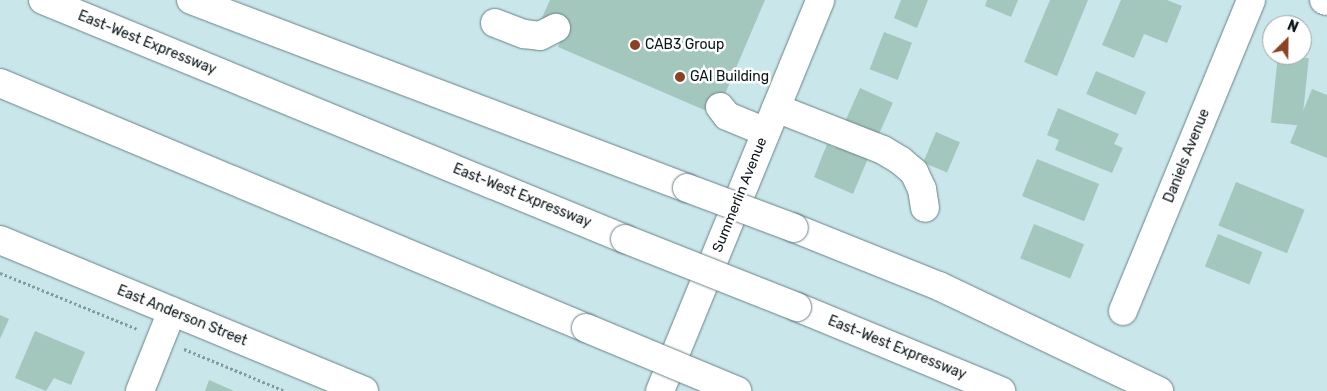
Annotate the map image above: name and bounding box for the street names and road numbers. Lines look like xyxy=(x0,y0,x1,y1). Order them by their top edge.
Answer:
street label: East-West Expressway xyxy=(75,8,219,78)
street label: Daniels Avenue xyxy=(1160,106,1214,206)
street label: Summerlin Avenue xyxy=(709,135,771,255)
street label: East-West Expressway xyxy=(450,161,594,231)
street label: East Anderson Street xyxy=(114,282,250,350)
street label: East-West Expressway xyxy=(825,313,969,383)

